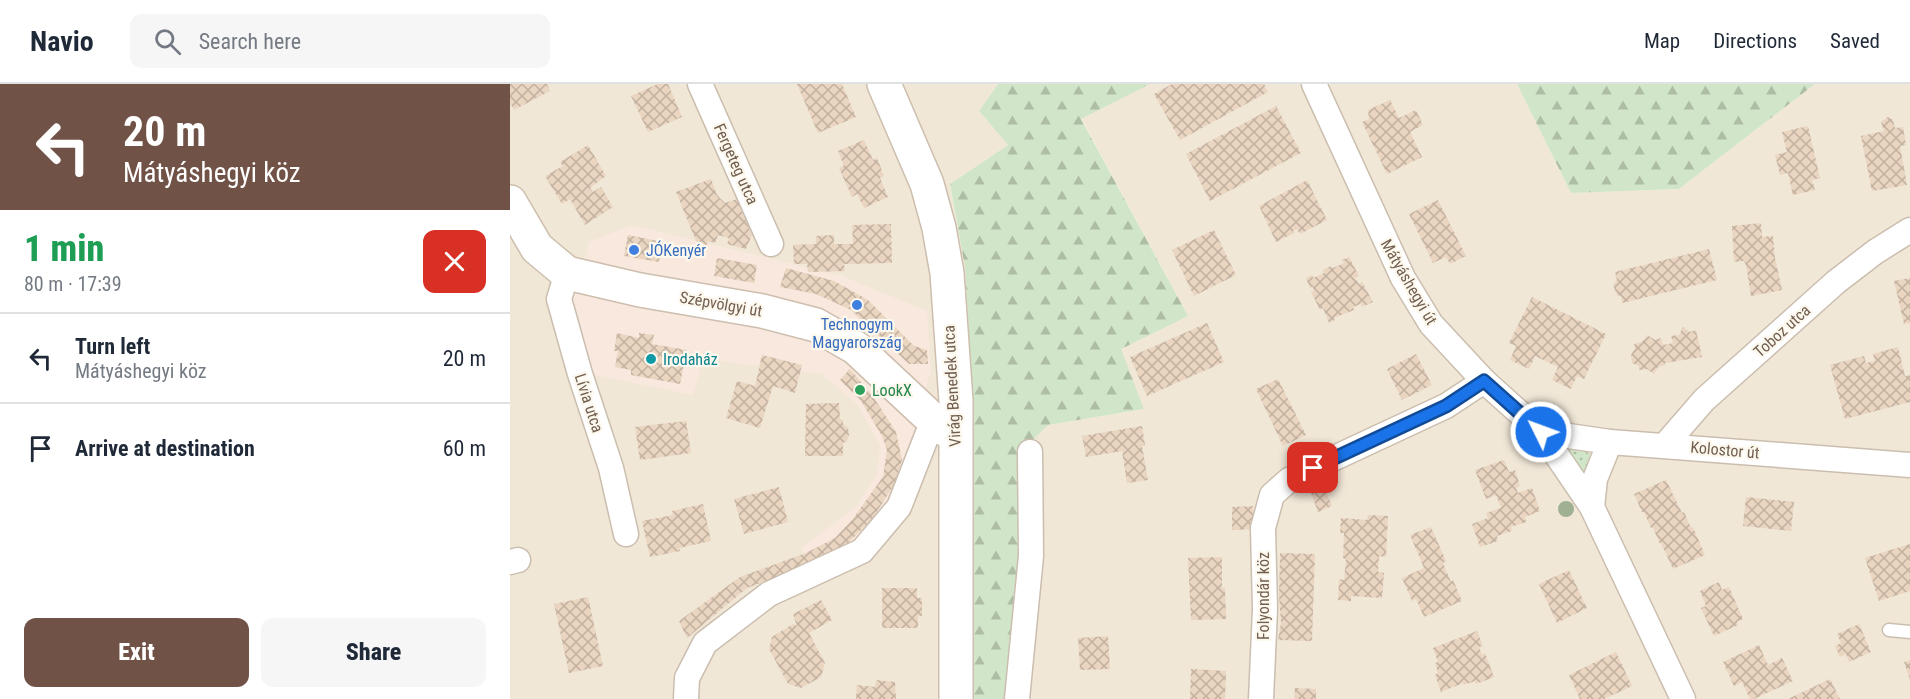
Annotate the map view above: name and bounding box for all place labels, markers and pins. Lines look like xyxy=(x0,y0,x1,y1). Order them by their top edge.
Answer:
place label: JÓKenyér xyxy=(646,240,706,260)
marker: JÓKenyér xyxy=(627,243,641,257)
marker: Technogym Magyarország xyxy=(850,298,864,312)
place label: Technogym Magyarország xyxy=(812,315,902,352)
place label: Irodaház xyxy=(663,350,718,369)
marker: Irodaház xyxy=(644,352,658,366)
place label: LookX xyxy=(872,381,912,400)
marker: LookX xyxy=(853,383,867,397)
pin xyxy=(1287,442,1338,493)

